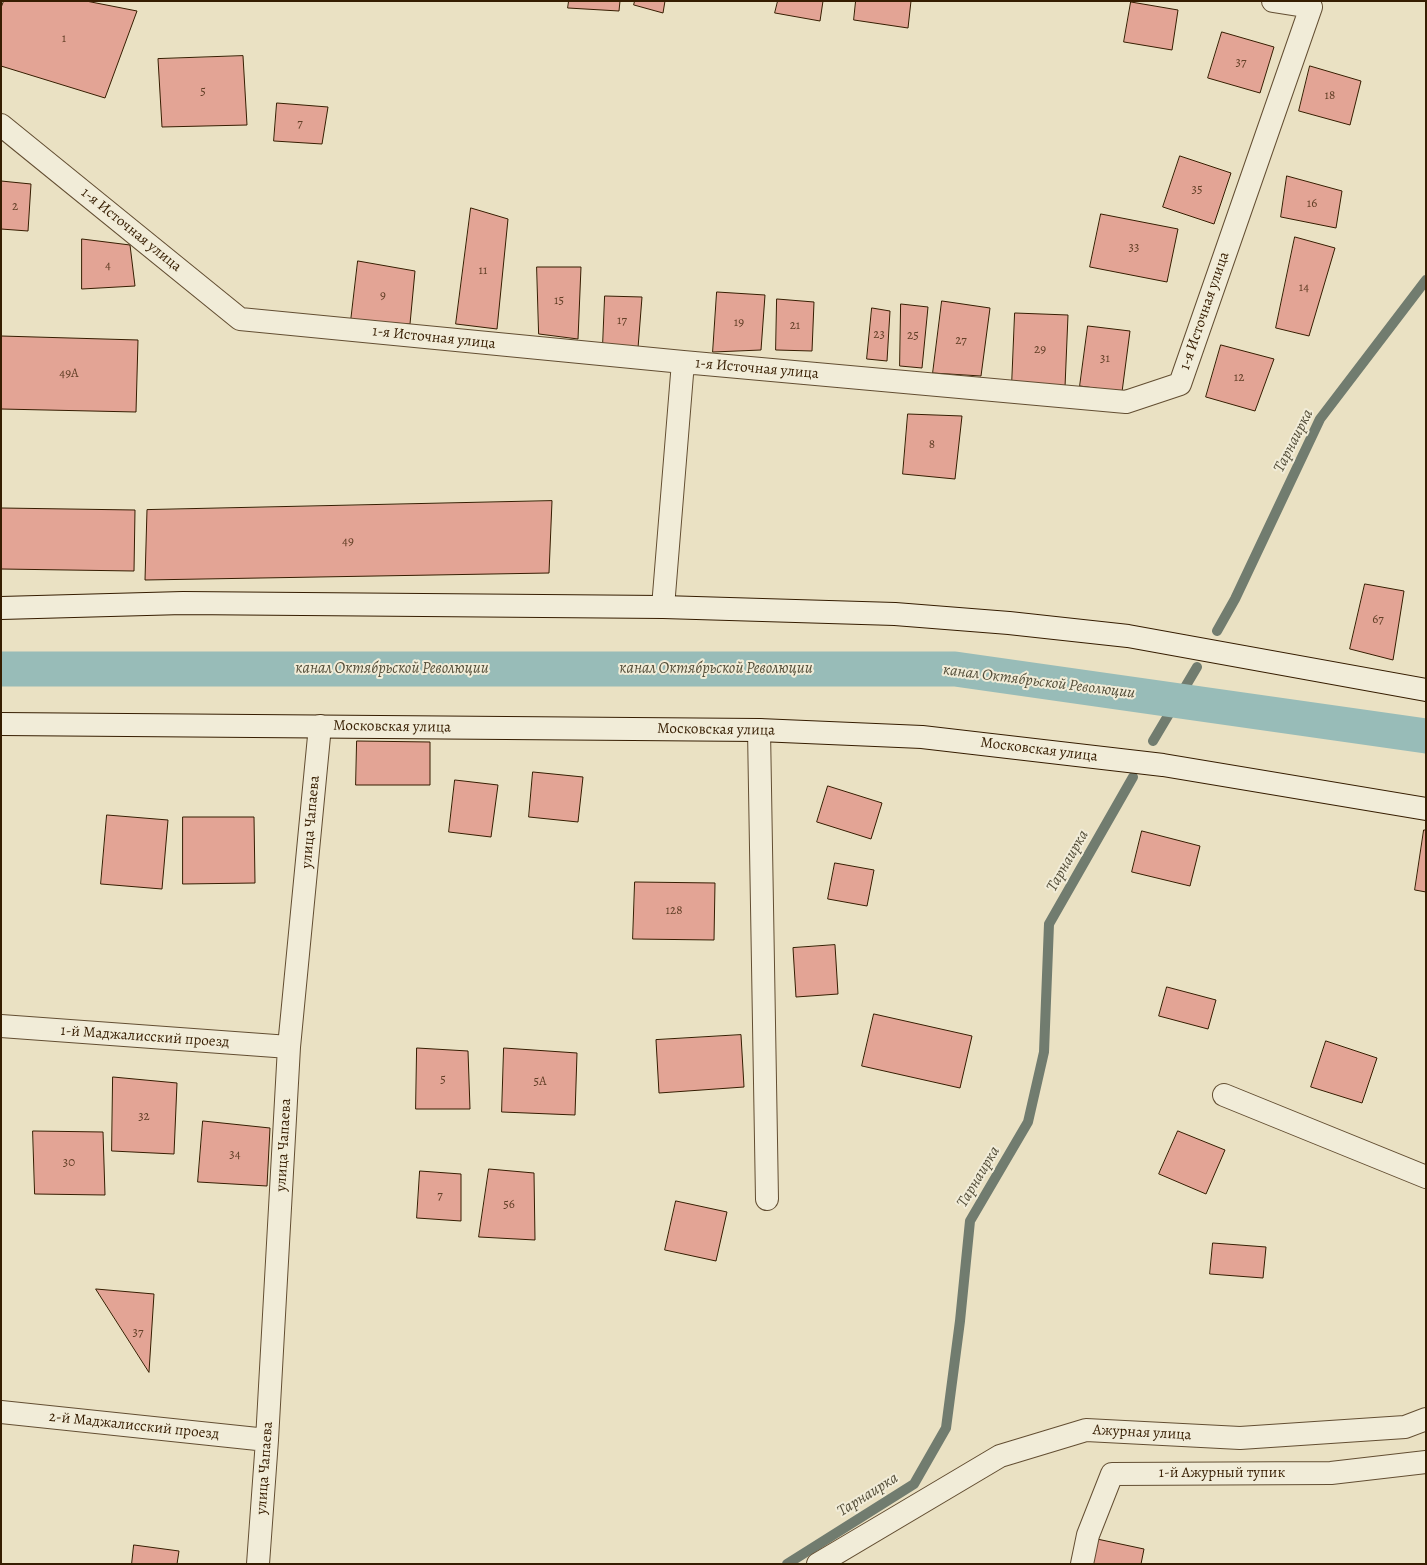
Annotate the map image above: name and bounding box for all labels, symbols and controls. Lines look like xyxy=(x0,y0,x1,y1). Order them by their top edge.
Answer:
house number: 1 xyxy=(62,31,66,47)
house number: 37 xyxy=(1236,55,1246,71)
house number: 5 xyxy=(200,84,206,100)
house number: 18 xyxy=(1325,88,1335,104)
house number: 7 xyxy=(297,116,303,132)
house number: 35 xyxy=(1192,182,1202,198)
street label: 1-я Источная улица xyxy=(77,184,185,276)
house number: 16 xyxy=(1307,196,1317,212)
house number: 2 xyxy=(12,199,18,215)
house number: 33 xyxy=(1129,240,1139,256)
street label: 1-я Источная улица xyxy=(1176,250,1234,372)
house number: 4 xyxy=(105,258,111,274)
house number: 11 xyxy=(479,263,487,279)
house number: 14 xyxy=(1299,280,1309,296)
house number: 9 xyxy=(380,288,386,304)
house number: 15 xyxy=(554,293,564,309)
house number: 17 xyxy=(617,313,627,329)
house number: 19 xyxy=(734,315,744,331)
house number: 21 xyxy=(790,318,800,334)
street label: 1-я Источная улица xyxy=(371,323,497,353)
house number: 23 xyxy=(873,327,885,343)
house number: 25 xyxy=(907,328,919,344)
house number: 27 xyxy=(955,333,967,349)
house number: 29 xyxy=(1034,342,1046,358)
house number: 31 xyxy=(1100,351,1110,367)
street label: 1-я Источная улица xyxy=(695,355,819,383)
house number: 49А xyxy=(59,366,79,382)
house number: 12 xyxy=(1234,370,1244,386)
water label: Тарнаирка xyxy=(1270,406,1318,476)
house number: 8 xyxy=(929,437,935,453)
house number: 49 xyxy=(342,534,354,550)
house number: 67 xyxy=(1372,612,1384,628)
water label: канал Октябрьской Революции xyxy=(295,659,489,679)
water label: канал Октябрьской Революции xyxy=(619,659,813,679)
water label: канал Октябрьской Революции xyxy=(942,661,1136,703)
street label: Московская улица xyxy=(333,717,451,737)
street label: Московская улица xyxy=(657,720,775,740)
street label: Московская улица xyxy=(979,734,1099,766)
street label: улица Чапаева xyxy=(298,775,324,869)
water label: Тарнаирка xyxy=(1043,827,1093,895)
house number: 128 xyxy=(666,903,682,919)
street label: 1-й Маджалисский проезд xyxy=(60,1022,230,1052)
house number: 5 xyxy=(440,1072,446,1088)
house number: 5А xyxy=(533,1074,547,1090)
street label: улица Чапаева xyxy=(273,1098,295,1192)
house number: 32 xyxy=(138,1109,150,1125)
water label: Тарнаирка xyxy=(953,1143,1005,1211)
house number: 34 xyxy=(229,1147,241,1163)
house number: 30 xyxy=(63,1155,75,1171)
house number: 7 xyxy=(437,1188,443,1204)
house number: 56 xyxy=(503,1197,515,1213)
house number: 37 xyxy=(133,1325,143,1341)
street label: 2-й Маджалисский проезд xyxy=(48,1408,220,1444)
street label: улица Чапаева xyxy=(253,1421,277,1515)
street label: Ажурная улица xyxy=(1092,1421,1192,1445)
street label: 1-й Ажурный тупик xyxy=(1159,1464,1285,1482)
water label: Тарнаирка xyxy=(834,1469,902,1521)

